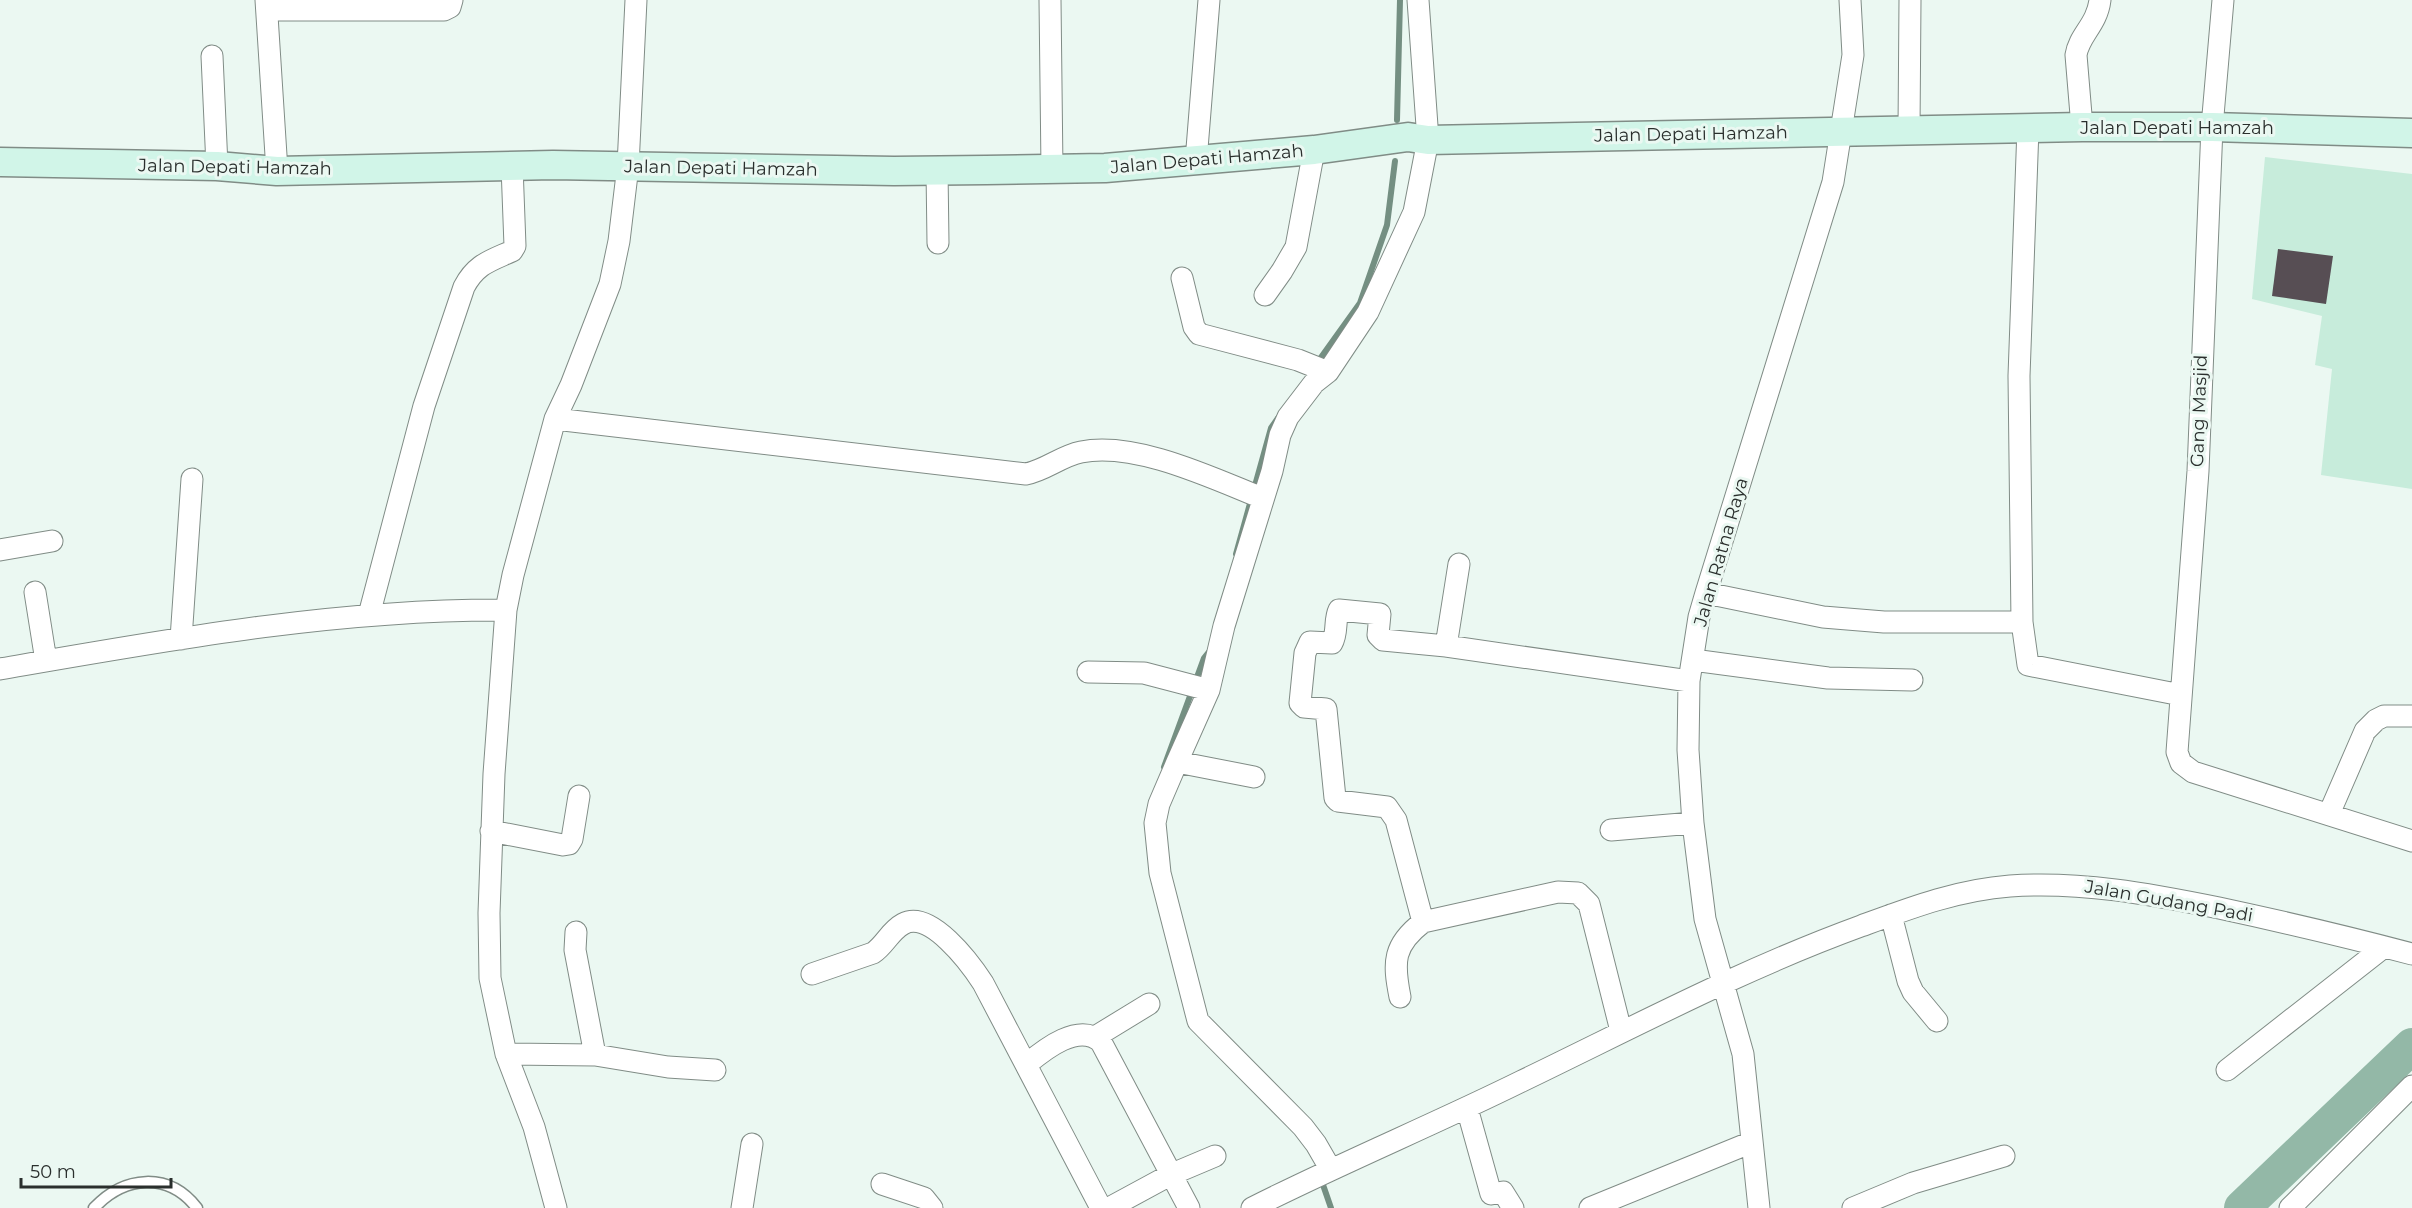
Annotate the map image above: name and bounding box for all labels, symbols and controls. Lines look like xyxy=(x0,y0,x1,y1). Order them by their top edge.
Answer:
street label: Jalan Depati Hamzah xyxy=(2079,117,2274,139)
street label: Jalan Depati Hamzah xyxy=(1593,121,1788,147)
street label: Jalan Depati Hamzah xyxy=(1109,140,1304,178)
street label: Jalan Depati Hamzah xyxy=(137,154,332,180)
street label: Jalan Depati Hamzah xyxy=(623,155,818,181)
street label: Gang Masjid xyxy=(2186,354,2212,468)
street label: Jalan Ratna Raya xyxy=(1689,475,1753,630)
street label: Jalan Gudang Padi xyxy=(2082,875,2255,927)
scale bar xyxy=(21,1151,171,1189)
text: 50 m xyxy=(30,1161,76,1183)

